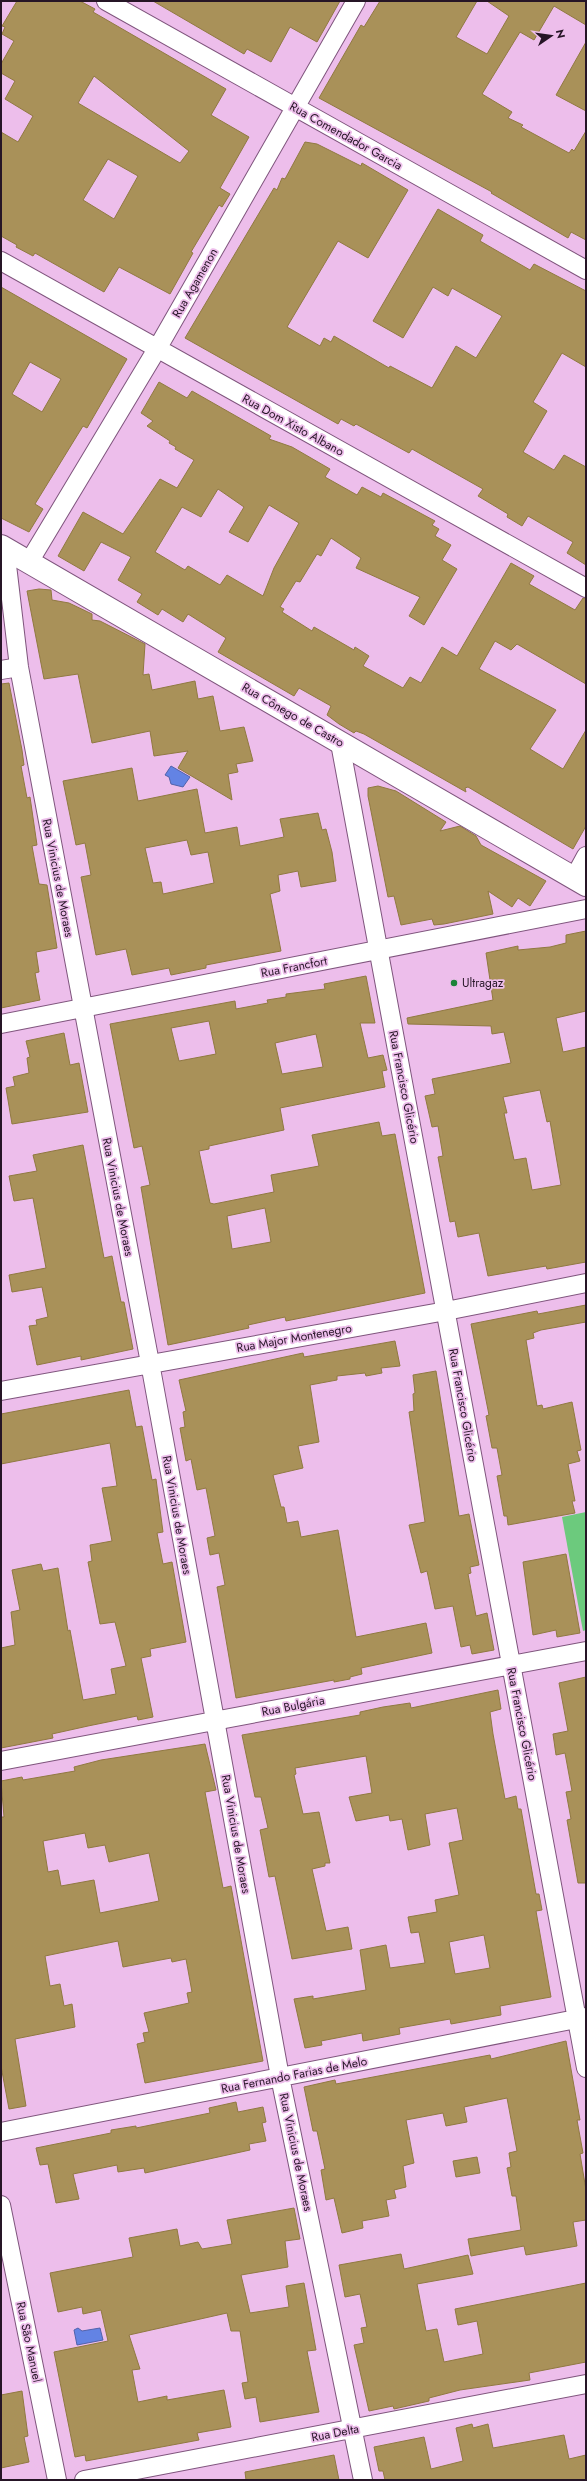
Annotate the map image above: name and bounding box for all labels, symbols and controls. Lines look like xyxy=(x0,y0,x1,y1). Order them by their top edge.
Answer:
north arrow xyxy=(531,16,571,56)
text: N xyxy=(552,28,570,40)
street label: Rua Comendador Garcia xyxy=(286,97,406,175)
street label: Rua Agamenon xyxy=(168,245,222,321)
street label: Rua Dom Xisto Albano xyxy=(239,390,348,461)
street label: Rua Cônego de Castro xyxy=(239,678,348,752)
street label: Rua Vinicius de Moraes xyxy=(38,817,78,939)
street label: Rua Francfort xyxy=(259,952,329,982)
place label: Ultragaz xyxy=(462,974,504,992)
marker: Ultragaz xyxy=(449,978,459,988)
street label: Rua Francisco Glicério xyxy=(384,1029,424,1146)
street label: Rua Vinicius de Moraes xyxy=(98,1136,138,1258)
street label: Rua Major Montenegro xyxy=(235,1319,353,1357)
street label: Rua Francisco Glicério xyxy=(444,1347,482,1464)
street label: Rua Vinicius de Moraes xyxy=(158,1454,196,1576)
street label: Rua Francisco Glicério xyxy=(502,1666,542,1783)
street label: Rua Bulgária xyxy=(260,1691,326,1721)
street label: Rua Vinicius de Moraes xyxy=(217,1773,255,1895)
street label: Rua Fernando Farias de Melo xyxy=(219,2052,369,2098)
street label: Rua Vinicius de Moraes xyxy=(275,2091,317,2213)
street label: Rua São Manuel xyxy=(12,2300,46,2384)
street label: Rua Delta xyxy=(310,2420,361,2446)

